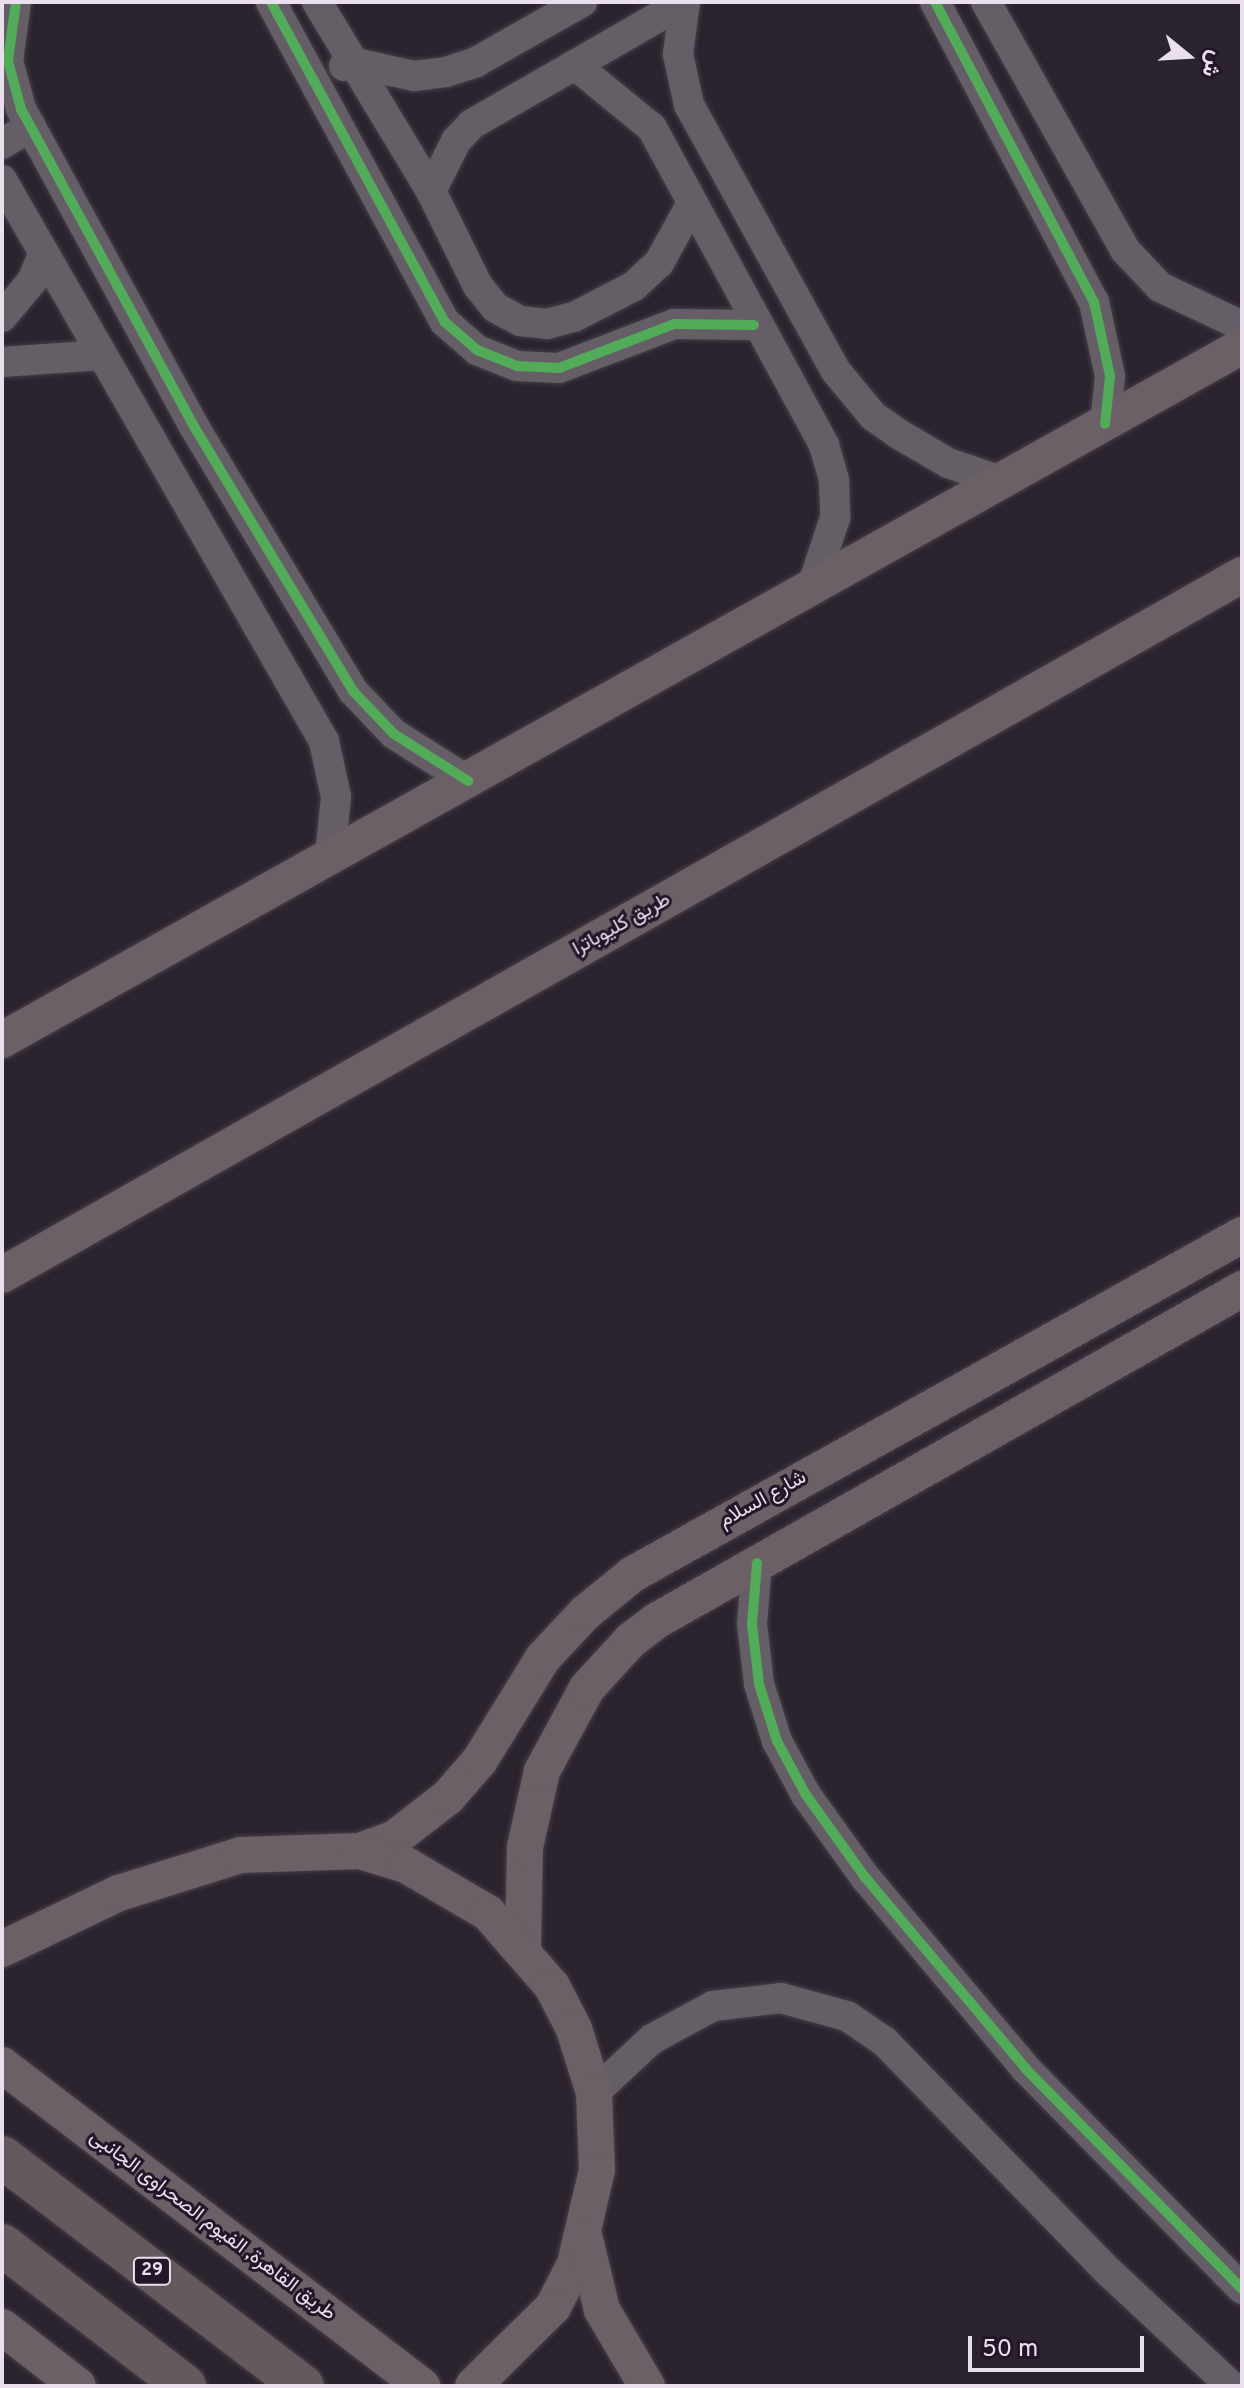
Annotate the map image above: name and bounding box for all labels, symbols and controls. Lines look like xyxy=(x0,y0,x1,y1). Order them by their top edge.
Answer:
north arrow xyxy=(1148,16,1228,96)
text: ش xyxy=(1194,47,1228,80)
street label: طريق كليوباترا xyxy=(569,888,675,962)
street label: شارع السلام xyxy=(715,1466,811,1534)
street label: طريق القاهرة, الفيوم الصحراوى الجانبى xyxy=(84,2126,340,2326)
road number: 29 xyxy=(132,2257,172,2285)
scale bar xyxy=(972,2320,1148,2370)
text: 50 m xyxy=(982,2335,1038,2365)

